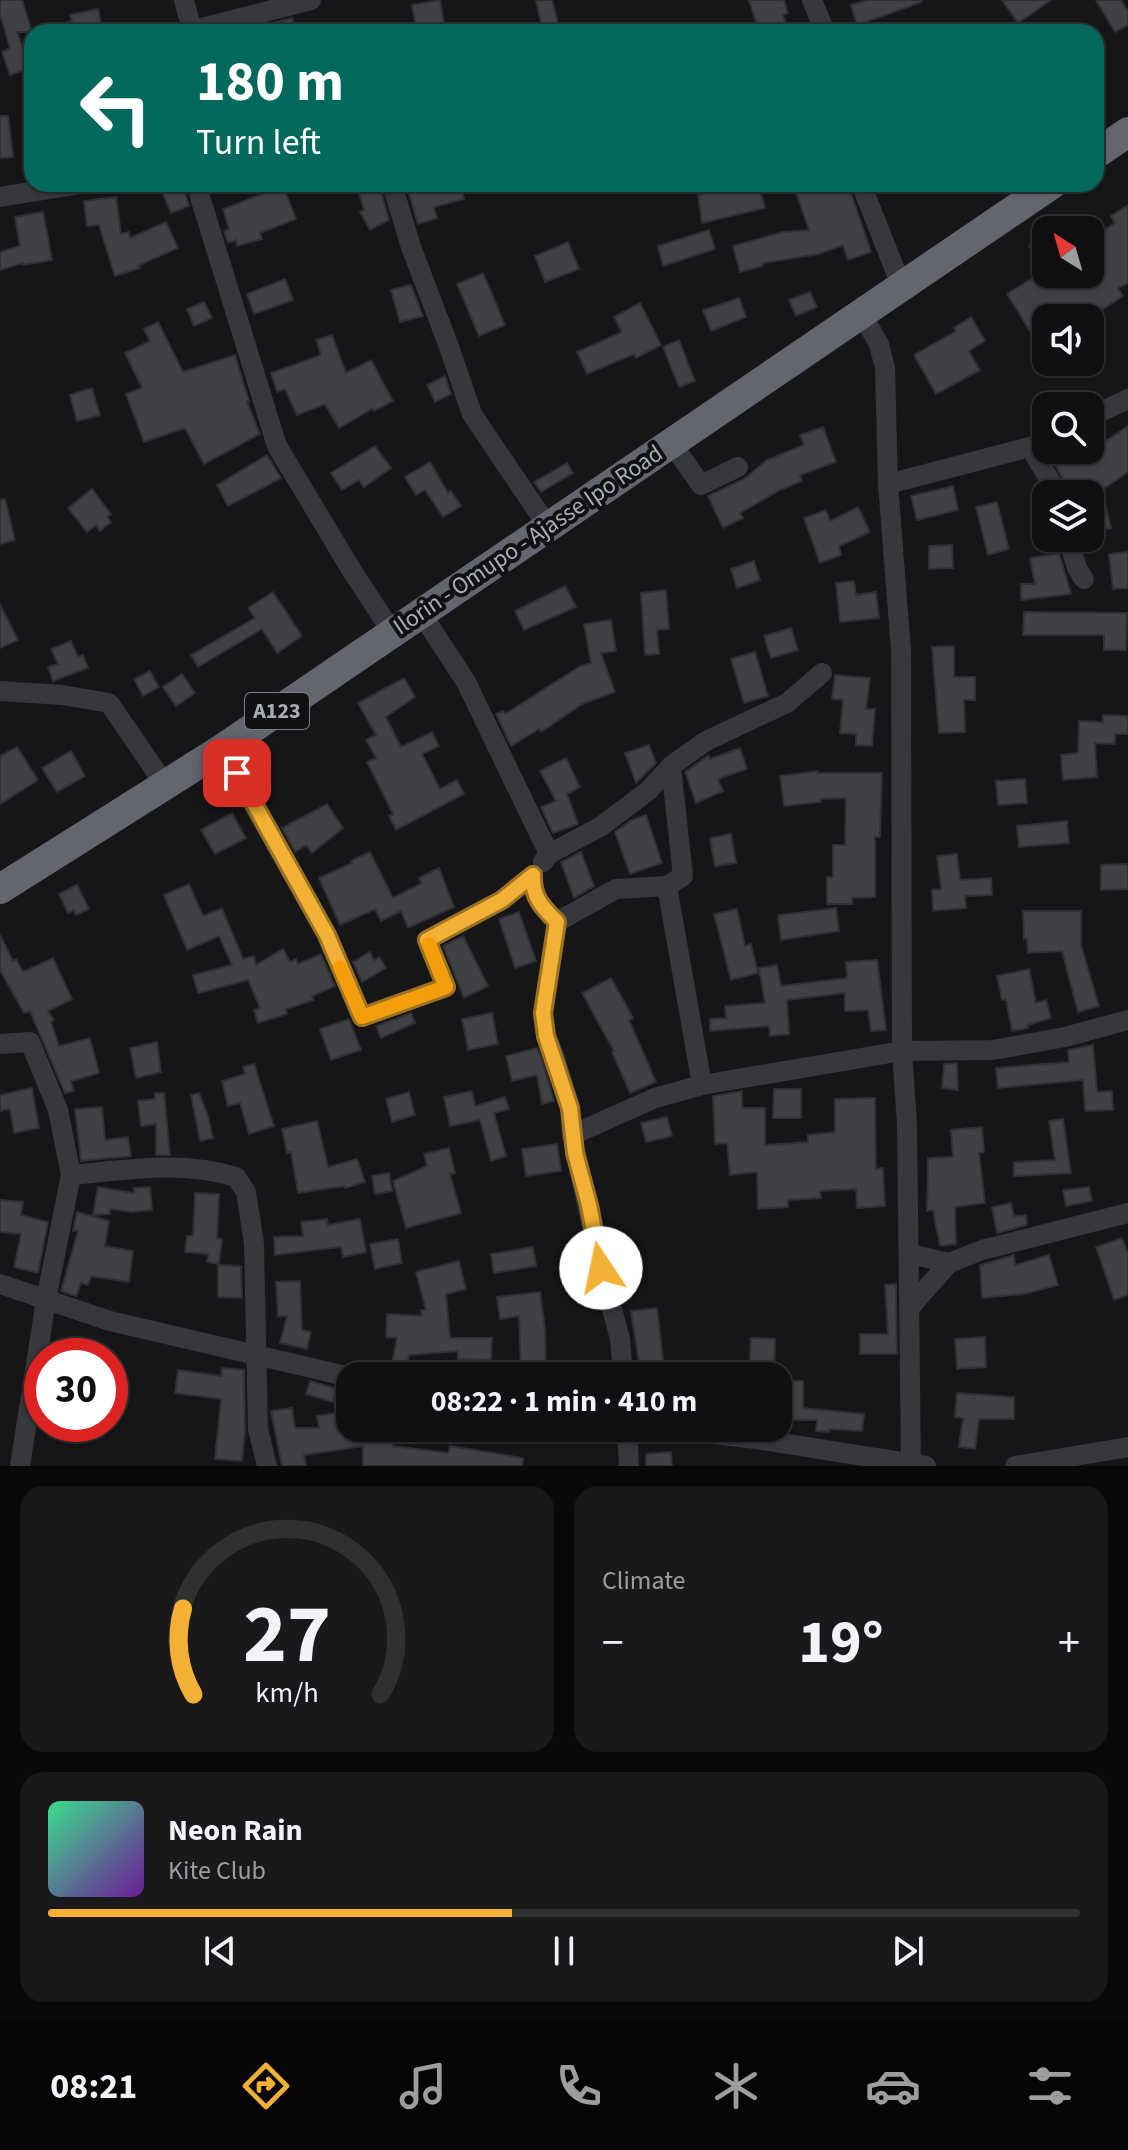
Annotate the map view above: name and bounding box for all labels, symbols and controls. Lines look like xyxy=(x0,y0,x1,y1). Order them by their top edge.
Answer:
text: 180 m xyxy=(196,43,344,122)
icon: left xyxy=(64,56,168,160)
text: Turn left xyxy=(196,117,321,168)
north arrow xyxy=(1032,216,1104,288)
map controls xyxy=(1032,216,1104,552)
button: sound xyxy=(1032,304,1104,376)
button: search xyxy=(1032,392,1104,464)
street label: Ilorin - Omupo - Ajasse Ipo Road xyxy=(386,436,670,644)
button: layers xyxy=(1032,480,1104,552)
road number: A123 xyxy=(245,693,309,729)
pin xyxy=(203,739,271,807)
icon: arrive xyxy=(215,751,259,795)
position arrow xyxy=(559,1226,643,1310)
speed limit sign: 30 xyxy=(24,1338,128,1442)
text: 08:22 · 1 min · 410 m xyxy=(431,1380,697,1423)
text: Climate xyxy=(602,1562,686,1599)
text: 27 xyxy=(243,1576,331,1694)
text: 19° xyxy=(798,1601,884,1686)
text: − xyxy=(602,1612,624,1675)
text: + xyxy=(1058,1612,1080,1675)
text: km/h xyxy=(255,1673,319,1713)
text: Neon Rain xyxy=(168,1809,303,1852)
text: Kite Club xyxy=(168,1852,266,1889)
icon: previous xyxy=(198,1929,242,1973)
icon: pause xyxy=(542,1929,586,1973)
icon: next xyxy=(886,1929,930,1973)
icon: directions xyxy=(238,2058,294,2114)
icon: music xyxy=(395,2058,451,2114)
icon: phone xyxy=(551,2058,607,2114)
icon: climate xyxy=(708,2058,764,2114)
icon: car xyxy=(865,2058,921,2114)
icon: filters xyxy=(1022,2058,1078,2114)
text: 08:21 xyxy=(50,2061,137,2112)

